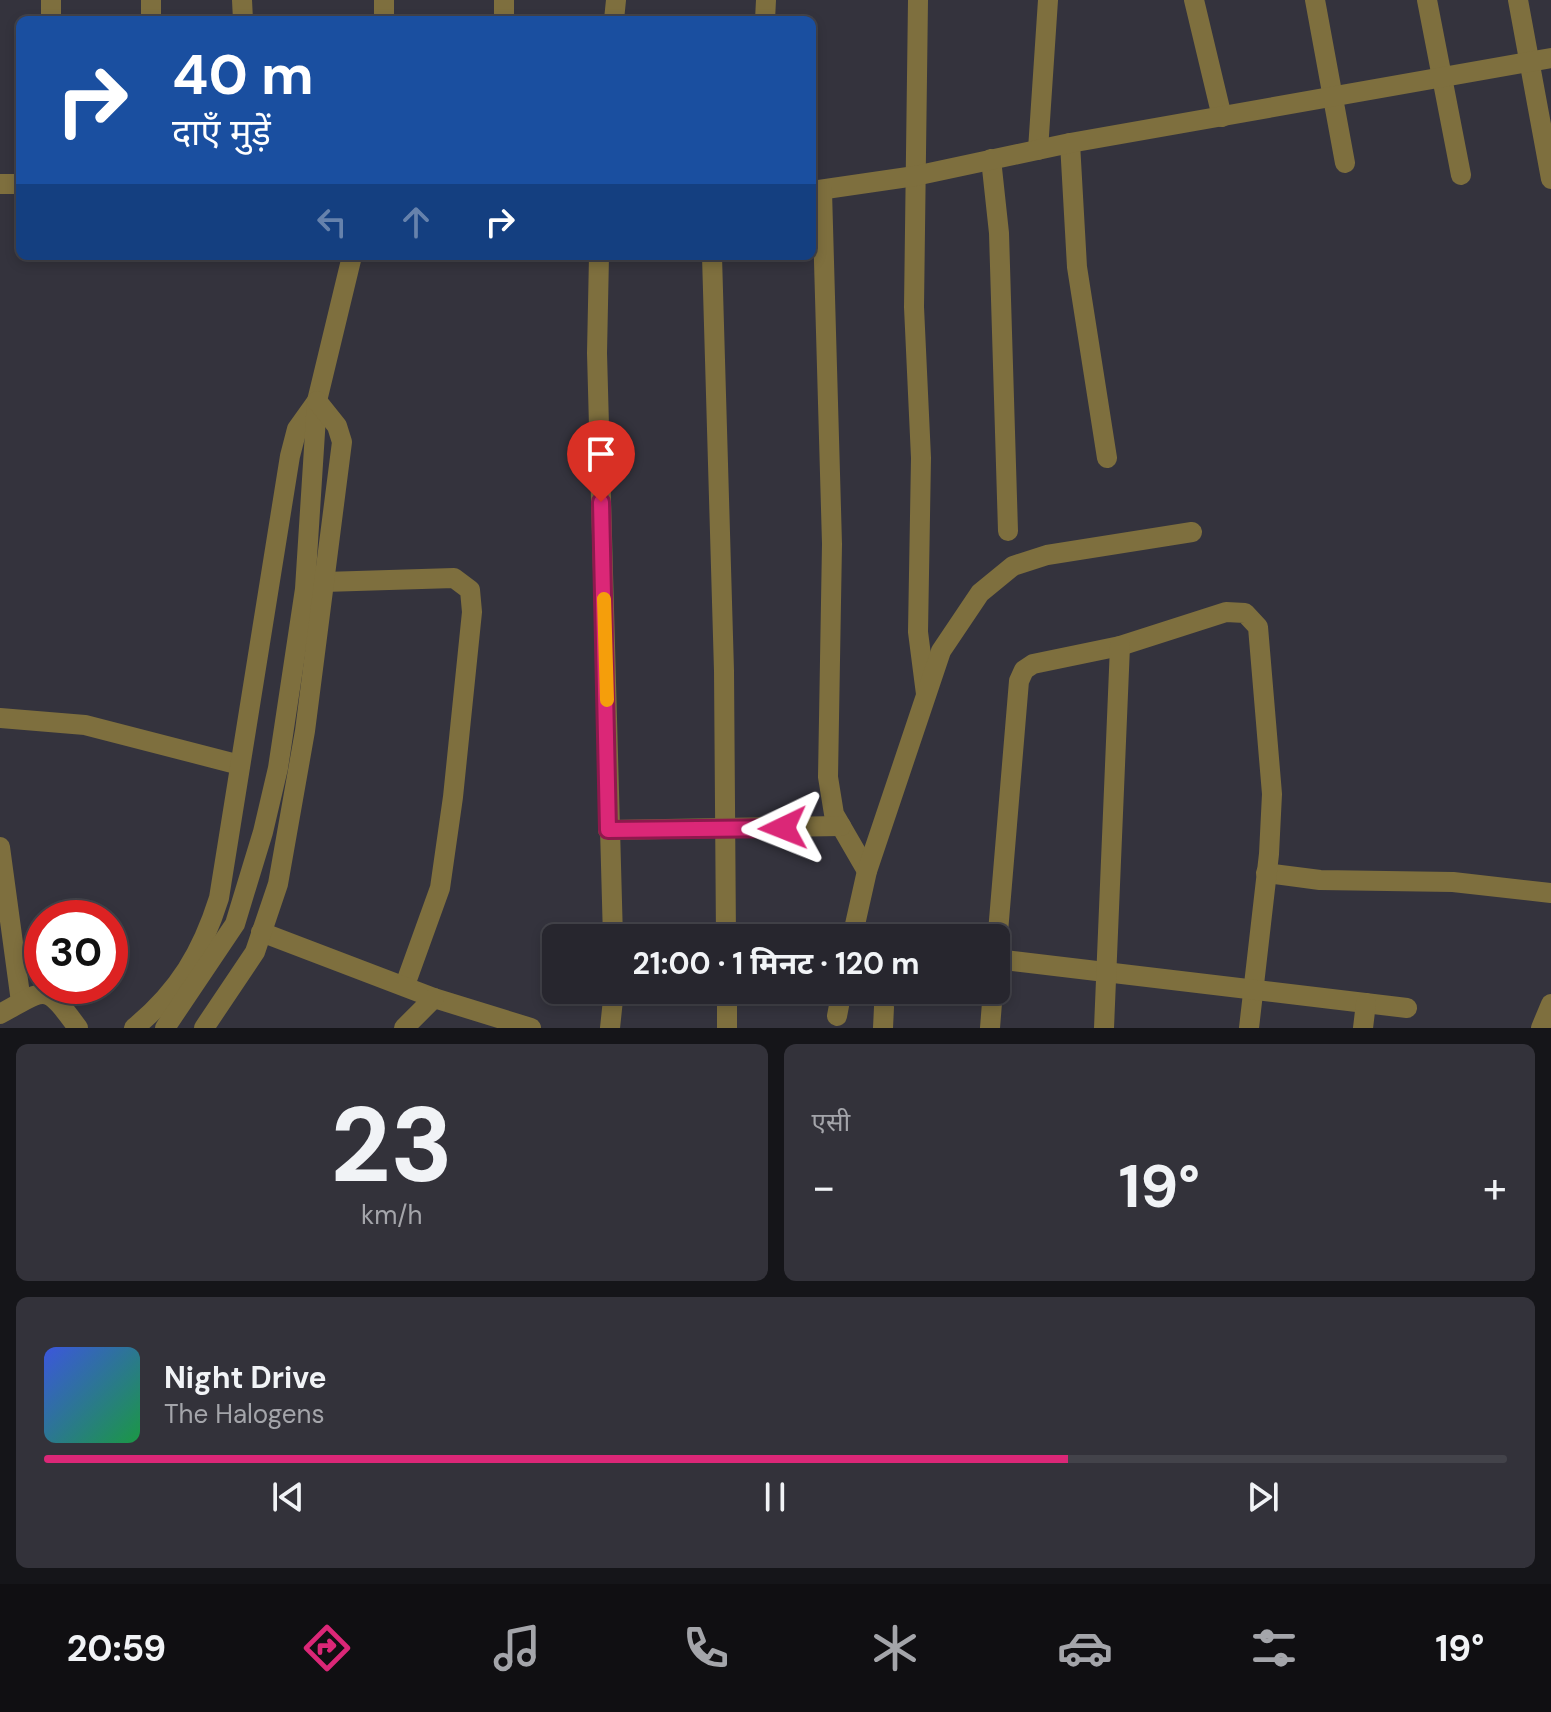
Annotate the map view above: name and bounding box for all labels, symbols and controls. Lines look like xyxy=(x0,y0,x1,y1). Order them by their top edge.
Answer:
text: 40 m xyxy=(172,38,314,111)
icon: right xyxy=(40,48,144,152)
text: दाएँ मुड़ें xyxy=(172,109,271,156)
icon: left xyxy=(310,200,354,244)
icon: ahead xyxy=(394,200,438,244)
icon: right xyxy=(478,200,522,244)
pin xyxy=(567,420,635,502)
icon: arrive xyxy=(579,432,623,476)
position arrow xyxy=(741,786,825,870)
speed limit sign: 30 xyxy=(24,900,128,1004)
text: 21:00 · 1 मिनट · 120 m xyxy=(633,944,919,983)
text: 23 xyxy=(330,1078,453,1213)
text: एसी xyxy=(812,1105,850,1139)
text: 19° xyxy=(1118,1147,1200,1226)
text: − xyxy=(812,1158,836,1216)
text: + xyxy=(1483,1158,1507,1216)
text: km/h xyxy=(361,1198,422,1232)
text: Night Drive xyxy=(164,1358,327,1397)
text: The Halogens xyxy=(164,1397,324,1431)
icon: previous xyxy=(266,1475,310,1519)
icon: pause xyxy=(753,1475,797,1519)
icon: next xyxy=(1241,1475,1285,1519)
icon: directions xyxy=(299,1620,355,1676)
icon: music xyxy=(489,1620,545,1676)
icon: phone xyxy=(678,1620,734,1676)
icon: climate xyxy=(867,1620,923,1676)
icon: car xyxy=(1057,1620,1113,1676)
icon: filters xyxy=(1246,1620,1302,1676)
text: 20:59 xyxy=(67,1625,166,1672)
text: 19° xyxy=(1435,1625,1484,1672)

